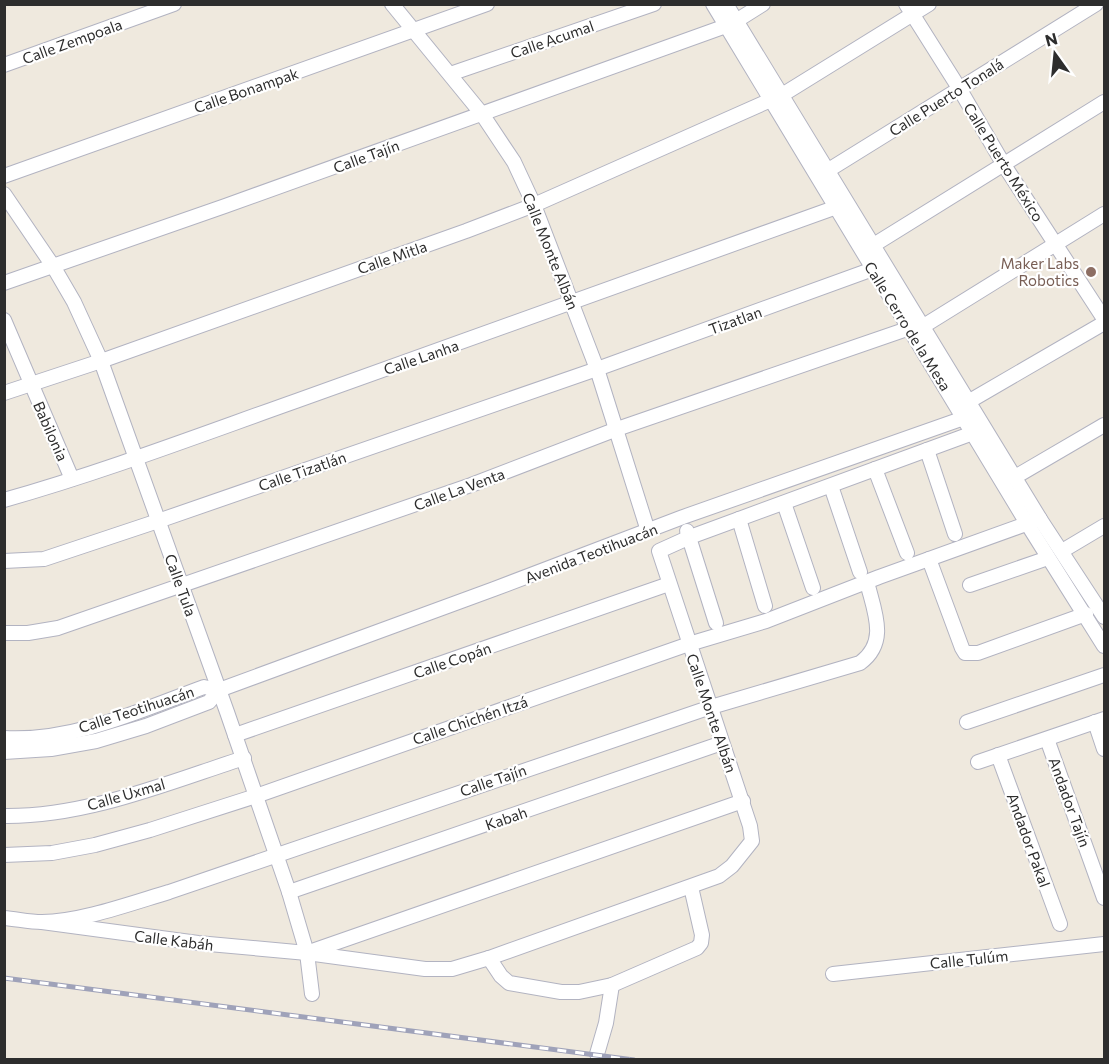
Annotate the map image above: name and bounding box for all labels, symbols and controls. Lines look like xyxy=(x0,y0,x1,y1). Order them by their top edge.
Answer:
street label: Calle Zempoala xyxy=(20,15,124,67)
street label: Calle Acumal xyxy=(508,16,596,62)
north arrow xyxy=(1025,24,1085,84)
text: N xyxy=(1043,28,1059,50)
street label: Calle Puerto Tonalá xyxy=(885,55,1007,139)
street label: Calle Bonampak xyxy=(191,64,301,116)
street label: Calle Puerto México xyxy=(960,99,1048,225)
street label: Calle Tajín xyxy=(331,136,401,176)
street label: Calle Monte Albán xyxy=(519,190,583,312)
street label: Calle Mitla xyxy=(355,237,429,277)
place label: Maker Labs Robotics xyxy=(1000,254,1079,289)
street label: Calle Cerro de la Mesa xyxy=(861,258,955,394)
marker: Maker Labs Robotics xyxy=(1084,265,1098,279)
street label: Tizatlan xyxy=(706,302,764,338)
street label: Calle Lanha xyxy=(381,336,461,378)
street label: Babilonia xyxy=(30,398,72,464)
street label: Calle Tizatlán xyxy=(256,448,348,494)
street label: Calle La Venta xyxy=(411,464,507,514)
street label: Avenida Teotihuacán xyxy=(522,519,660,587)
street label: Calle Tula xyxy=(161,551,201,619)
street label: Calle Copán xyxy=(411,638,493,682)
street label: Calle Monte Albán xyxy=(683,651,741,775)
street label: Calle Teotihuacán xyxy=(76,682,196,736)
street label: Calle Chichén Itzá xyxy=(410,692,530,748)
street label: Andador Tajín xyxy=(1045,755,1095,849)
street label: Calle Tajín xyxy=(457,760,529,800)
street label: Calle Uxmal xyxy=(85,774,167,814)
street label: Andador Pakal xyxy=(1004,790,1054,890)
street label: Kabah xyxy=(483,802,529,834)
street label: Calle Kabáh xyxy=(133,926,215,954)
street label: Calle Tulúm xyxy=(929,946,1009,972)

